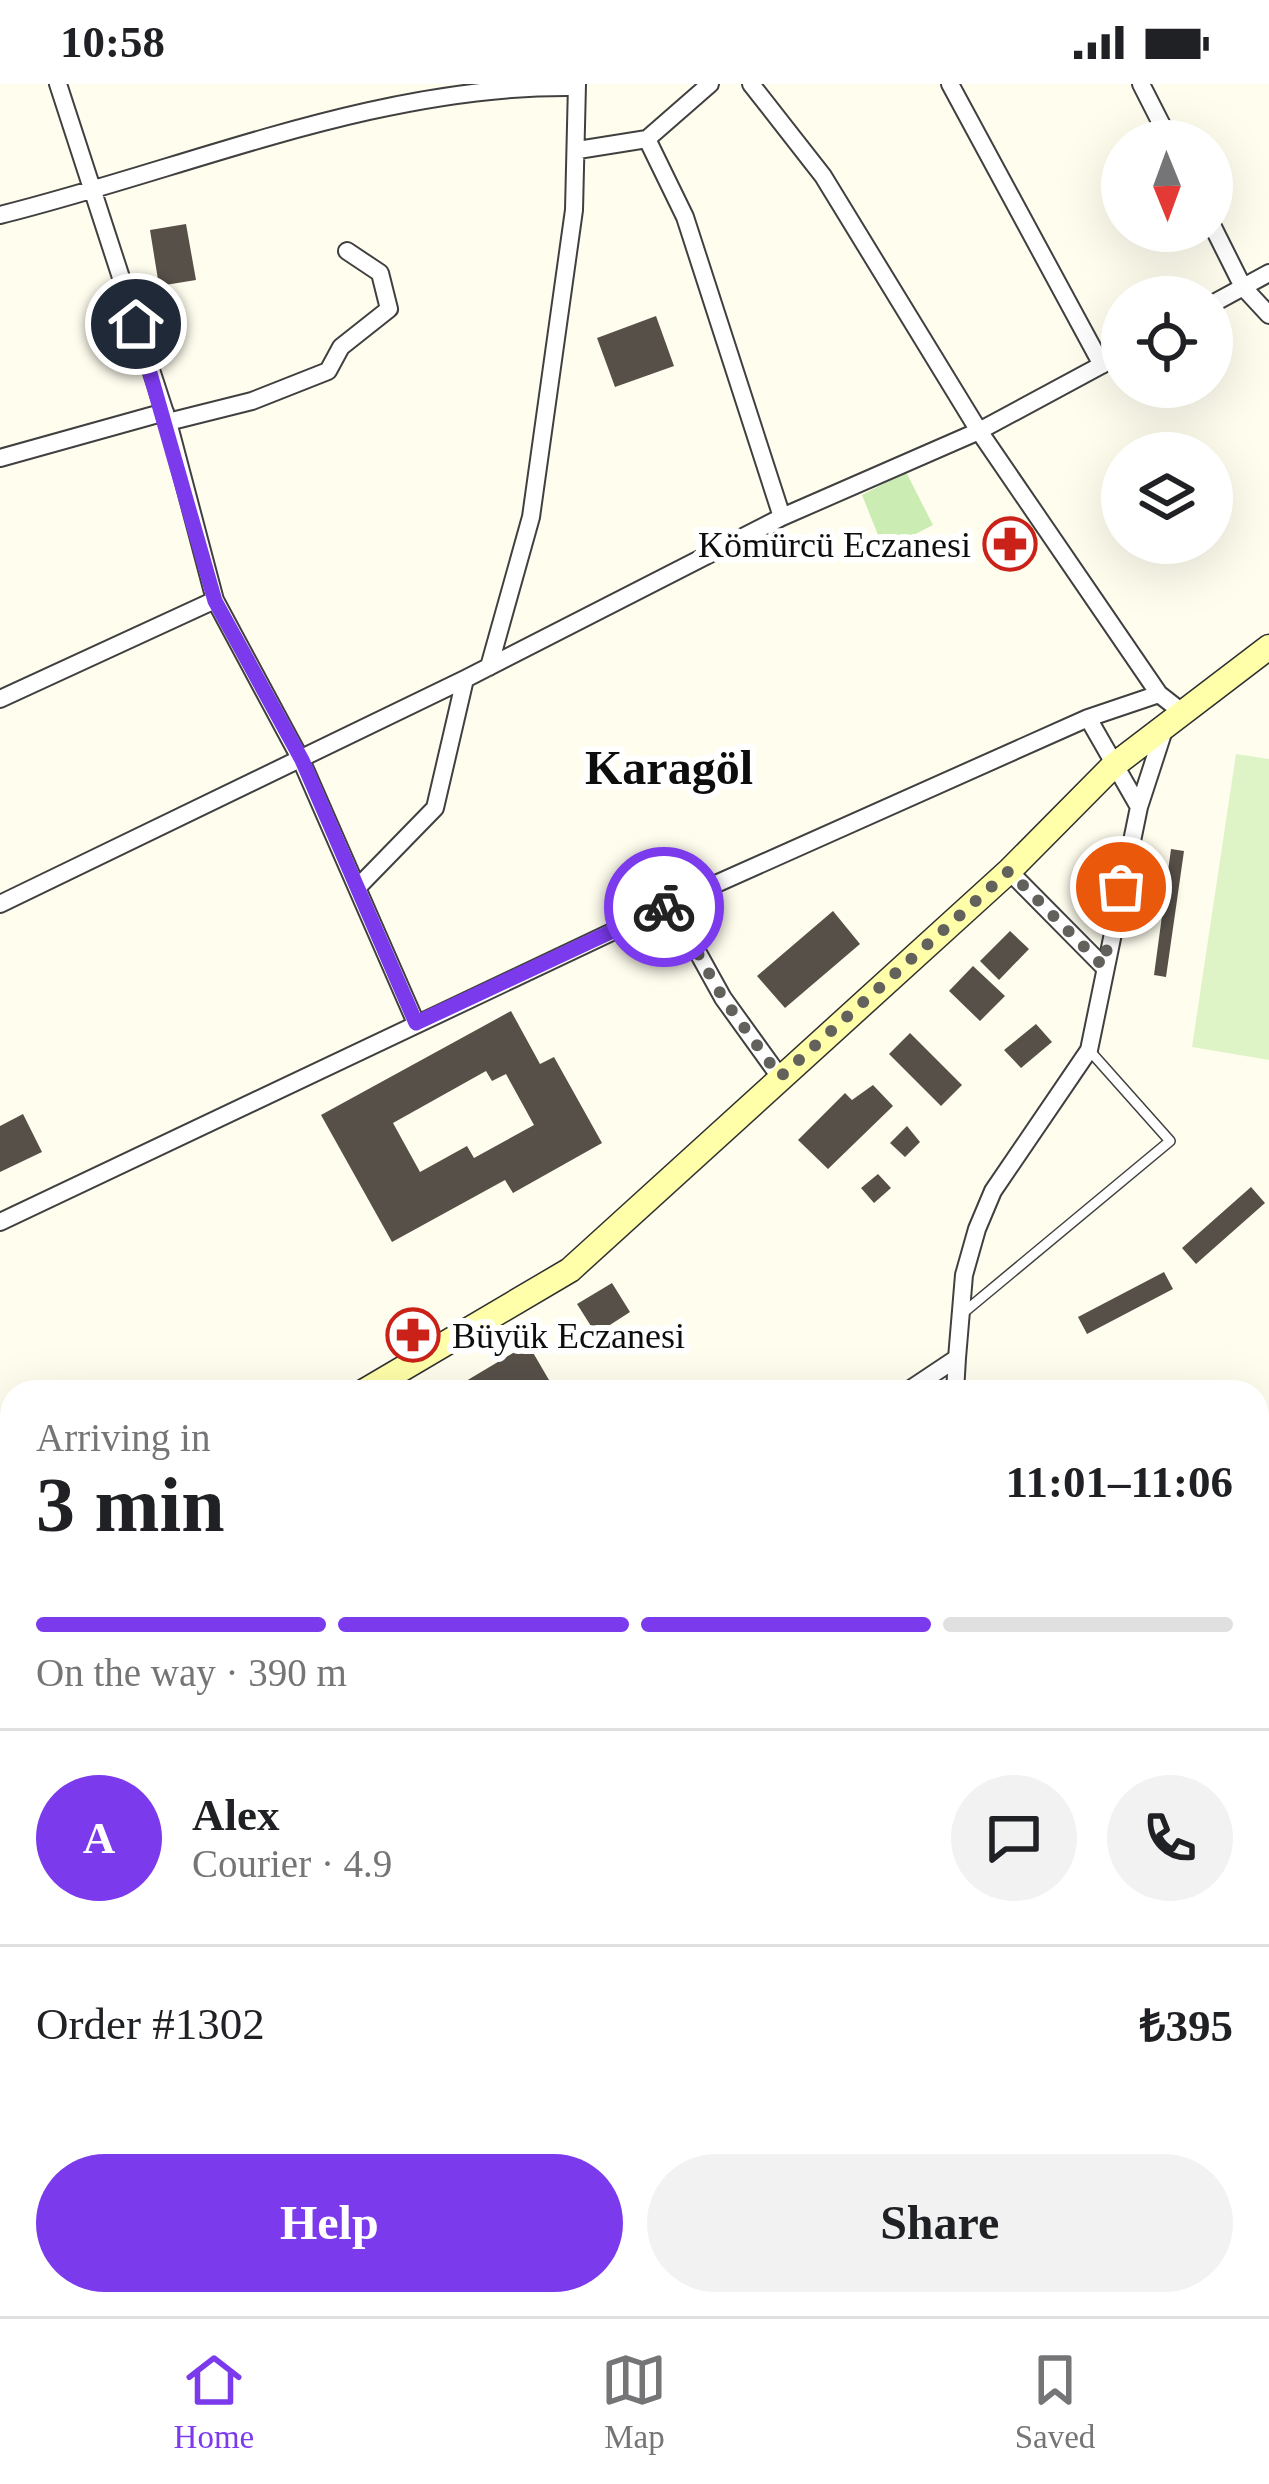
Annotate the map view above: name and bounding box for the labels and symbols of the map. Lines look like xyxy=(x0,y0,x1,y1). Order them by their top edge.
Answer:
north arrow xyxy=(1101,120,1233,252)
pin xyxy=(85,273,187,375)
pharmacy icon: Kömürcü Eczanesi xyxy=(982,516,1038,572)
place label: Kömürcü Eczanesi xyxy=(698,525,971,565)
district label: Karagöl xyxy=(585,741,753,794)
pin xyxy=(1070,836,1172,938)
courier xyxy=(604,847,724,967)
pharmacy icon: Büyük Eczanesi xyxy=(385,1307,441,1363)
place label: Büyük Eczanesi xyxy=(452,1316,685,1356)

